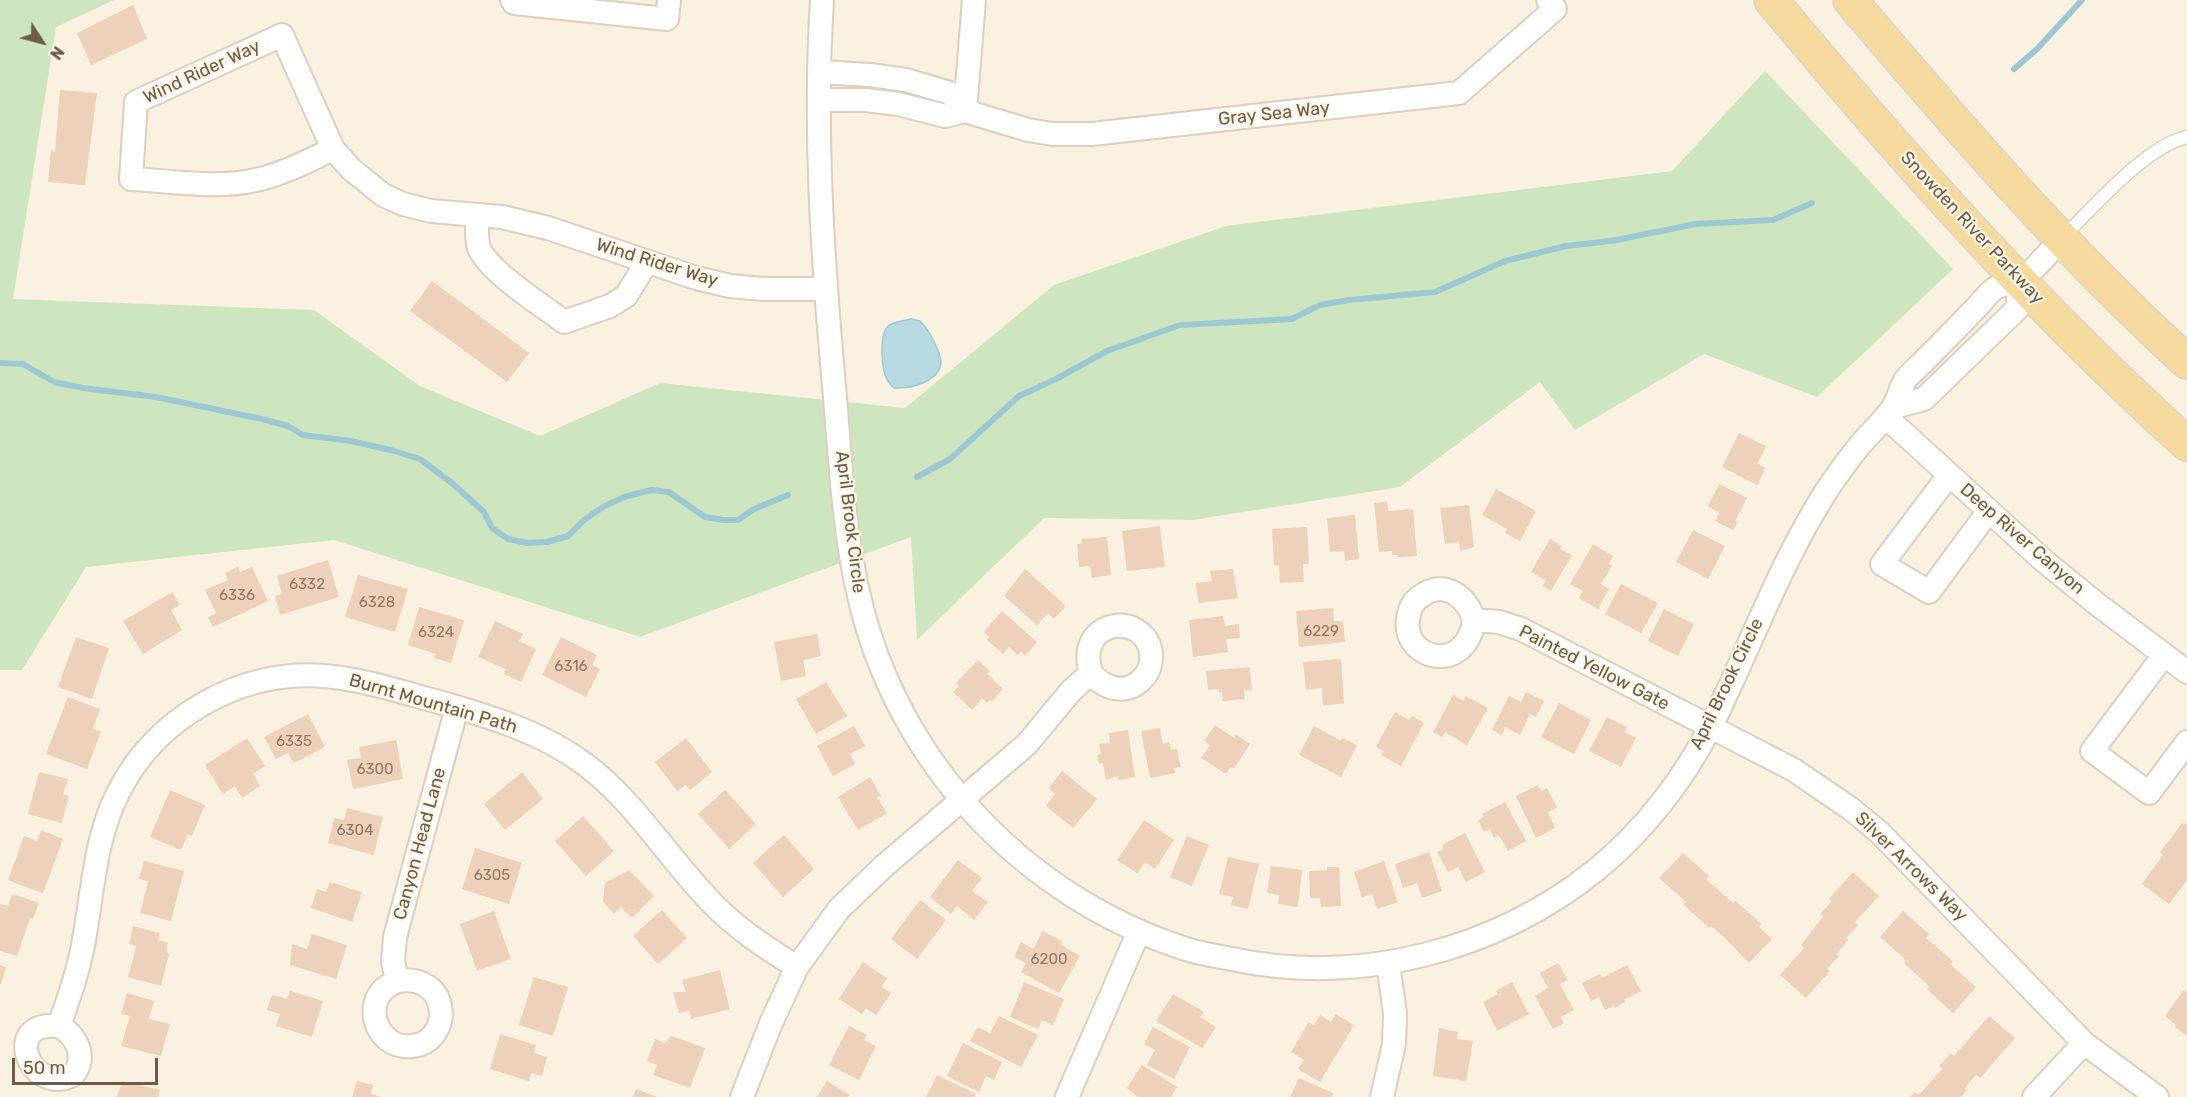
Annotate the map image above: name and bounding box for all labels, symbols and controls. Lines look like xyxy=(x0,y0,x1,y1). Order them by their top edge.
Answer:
north arrow xyxy=(12,12,72,72)
street label: Wind Rider Way xyxy=(140,35,264,109)
text: N xyxy=(46,43,68,63)
street label: Gray Sea Way xyxy=(1217,97,1331,131)
street label: Snowden River Parkway xyxy=(1896,147,2048,309)
street label: Wind Rider Way xyxy=(593,234,721,292)
street label: April Brook Circle xyxy=(831,450,869,594)
street label: Deep River Canyon xyxy=(1955,479,2089,599)
house number: 6332 xyxy=(289,576,325,594)
house number: 6336 xyxy=(219,587,255,605)
house number: 6328 xyxy=(359,594,395,612)
street label: April Brook Circle xyxy=(1686,615,1768,753)
street label: Painted Yellow Gate xyxy=(1515,621,1673,715)
house number: 6229 xyxy=(1303,623,1339,641)
house number: 6324 xyxy=(418,624,454,642)
house number: 6316 xyxy=(554,658,588,676)
street label: Burnt Mountain Path xyxy=(346,670,520,738)
house number: 6335 xyxy=(276,733,312,751)
house number: 6300 xyxy=(356,761,394,779)
street label: Canyon Head Lane xyxy=(389,765,451,923)
street label: Silver Arrows Way xyxy=(1850,808,1972,926)
house number: 6304 xyxy=(337,822,373,840)
house number: 6305 xyxy=(474,867,510,885)
house number: 6200 xyxy=(1031,951,1067,969)
scale bar xyxy=(15,1046,160,1084)
text: 50 m xyxy=(23,1057,66,1079)

